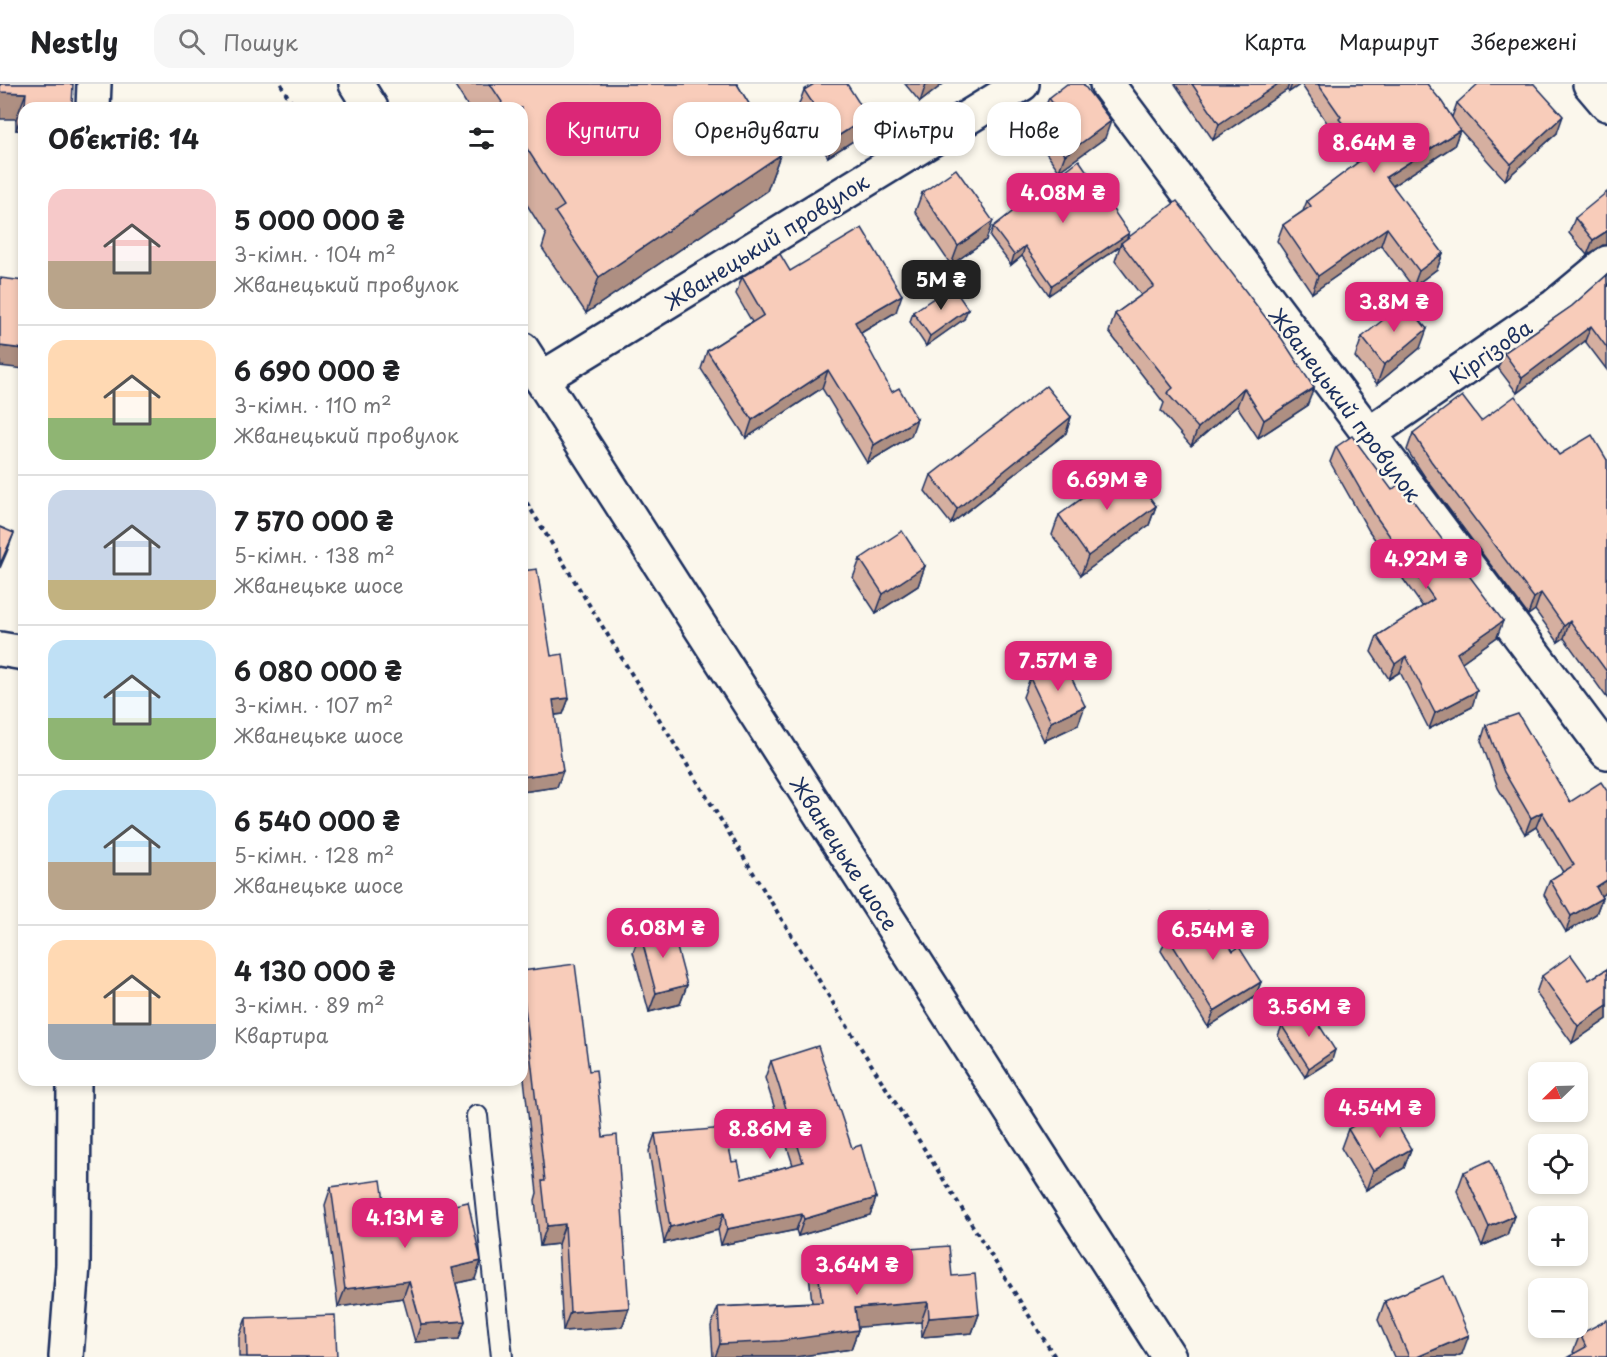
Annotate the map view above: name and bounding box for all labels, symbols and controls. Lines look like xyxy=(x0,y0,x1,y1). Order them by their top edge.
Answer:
search box xyxy=(154,14,574,68)
text: Nestly xyxy=(30,20,118,63)
icon: search xyxy=(175,25,208,58)
text: Пошук xyxy=(223,25,298,58)
text: Карта xyxy=(1244,25,1306,57)
text: Маршрут xyxy=(1339,25,1438,57)
text: Збережені xyxy=(1471,25,1577,57)
chip: Купити xyxy=(546,102,661,156)
chip: Орендувати xyxy=(673,102,841,156)
chip: Фільтри xyxy=(853,102,975,156)
chip: Нове xyxy=(987,102,1081,156)
text: Об’єктів: 14 xyxy=(48,119,199,158)
icon: filters xyxy=(465,122,498,155)
pin: 8.64M ₴ xyxy=(1319,123,1429,174)
text: 8.64M ₴ xyxy=(1332,127,1416,157)
street label: Жванецький провулок xyxy=(657,165,875,317)
pin: 4.08M ₴ xyxy=(1008,173,1118,224)
text: 4.08M ₴ xyxy=(1021,177,1105,207)
text: 5 000 000 ₴ xyxy=(234,200,405,239)
icon: home xyxy=(96,213,168,285)
text: 3-кімн. · 104 m² xyxy=(234,239,396,269)
pin: 5M ₴ xyxy=(905,260,977,311)
text: 5M ₴ xyxy=(916,264,966,294)
text: Жванецький провулок xyxy=(234,269,459,299)
pin: 3.8M ₴ xyxy=(1345,282,1443,333)
text: 3.8M ₴ xyxy=(1359,286,1429,316)
street label: Жванецький провулок xyxy=(1262,300,1430,508)
street label: Кіргізова xyxy=(1442,311,1538,391)
text: 6 690 000 ₴ xyxy=(234,351,400,390)
icon: home xyxy=(96,364,168,436)
text: 3-кімн. · 110 m² xyxy=(234,390,392,420)
text: Жванецький провулок xyxy=(234,420,459,450)
pin: 6.69M ₴ xyxy=(1052,460,1162,511)
text: 6.69M ₴ xyxy=(1066,464,1148,494)
text: 7 570 000 ₴ xyxy=(234,501,394,540)
icon: home xyxy=(96,514,168,586)
pin: 4.92M ₴ xyxy=(1371,539,1481,590)
text: 5-кімн. · 138 m² xyxy=(234,540,395,570)
text: 4.92M ₴ xyxy=(1384,543,1468,573)
text: Жванецьке шосе xyxy=(234,570,404,600)
pin: 7.57M ₴ xyxy=(1003,641,1113,692)
text: 7.57M ₴ xyxy=(1019,645,1097,675)
text: 6 080 000 ₴ xyxy=(234,651,402,690)
icon: home xyxy=(96,664,168,736)
text: 3-кімн. · 107 m² xyxy=(234,690,393,720)
text: Жванецьке шосе xyxy=(234,720,404,750)
street label: Жванецьке шосе xyxy=(783,770,907,936)
text: 6 540 000 ₴ xyxy=(234,801,400,840)
icon: home xyxy=(96,814,168,886)
text: 5-кімн. · 128 m² xyxy=(234,840,394,870)
text: Жванецьке шосе xyxy=(234,870,404,900)
pin: 6.08M ₴ xyxy=(608,908,718,959)
pin: 6.54M ₴ xyxy=(1158,910,1268,961)
text: 6.08M ₴ xyxy=(621,912,705,942)
text: 6.54M ₴ xyxy=(1172,914,1254,944)
text: 4 130 000 ₴ xyxy=(234,951,396,990)
icon: home xyxy=(96,964,168,1036)
pin: 3.56M ₴ xyxy=(1254,987,1364,1038)
text: 3-кімн. · 89 m² xyxy=(234,990,385,1020)
text: 3.56M ₴ xyxy=(1267,991,1351,1021)
text: Квартира xyxy=(234,1020,328,1050)
north arrow xyxy=(1528,1062,1588,1122)
map controls xyxy=(1528,1062,1588,1338)
pin: 4.54M ₴ xyxy=(1325,1088,1435,1139)
text: 4.54M ₴ xyxy=(1338,1092,1422,1122)
pin: 8.86M ₴ xyxy=(715,1109,825,1160)
text: 8.86M ₴ xyxy=(728,1113,812,1143)
button: locate xyxy=(1528,1134,1588,1194)
pin: 4.13M ₴ xyxy=(350,1198,460,1249)
text: 4.13M ₴ xyxy=(366,1202,444,1232)
button: + xyxy=(1528,1206,1588,1266)
pin: 3.64M ₴ xyxy=(802,1245,912,1296)
text: 3.64M ₴ xyxy=(815,1249,899,1279)
button: − xyxy=(1528,1278,1588,1338)

